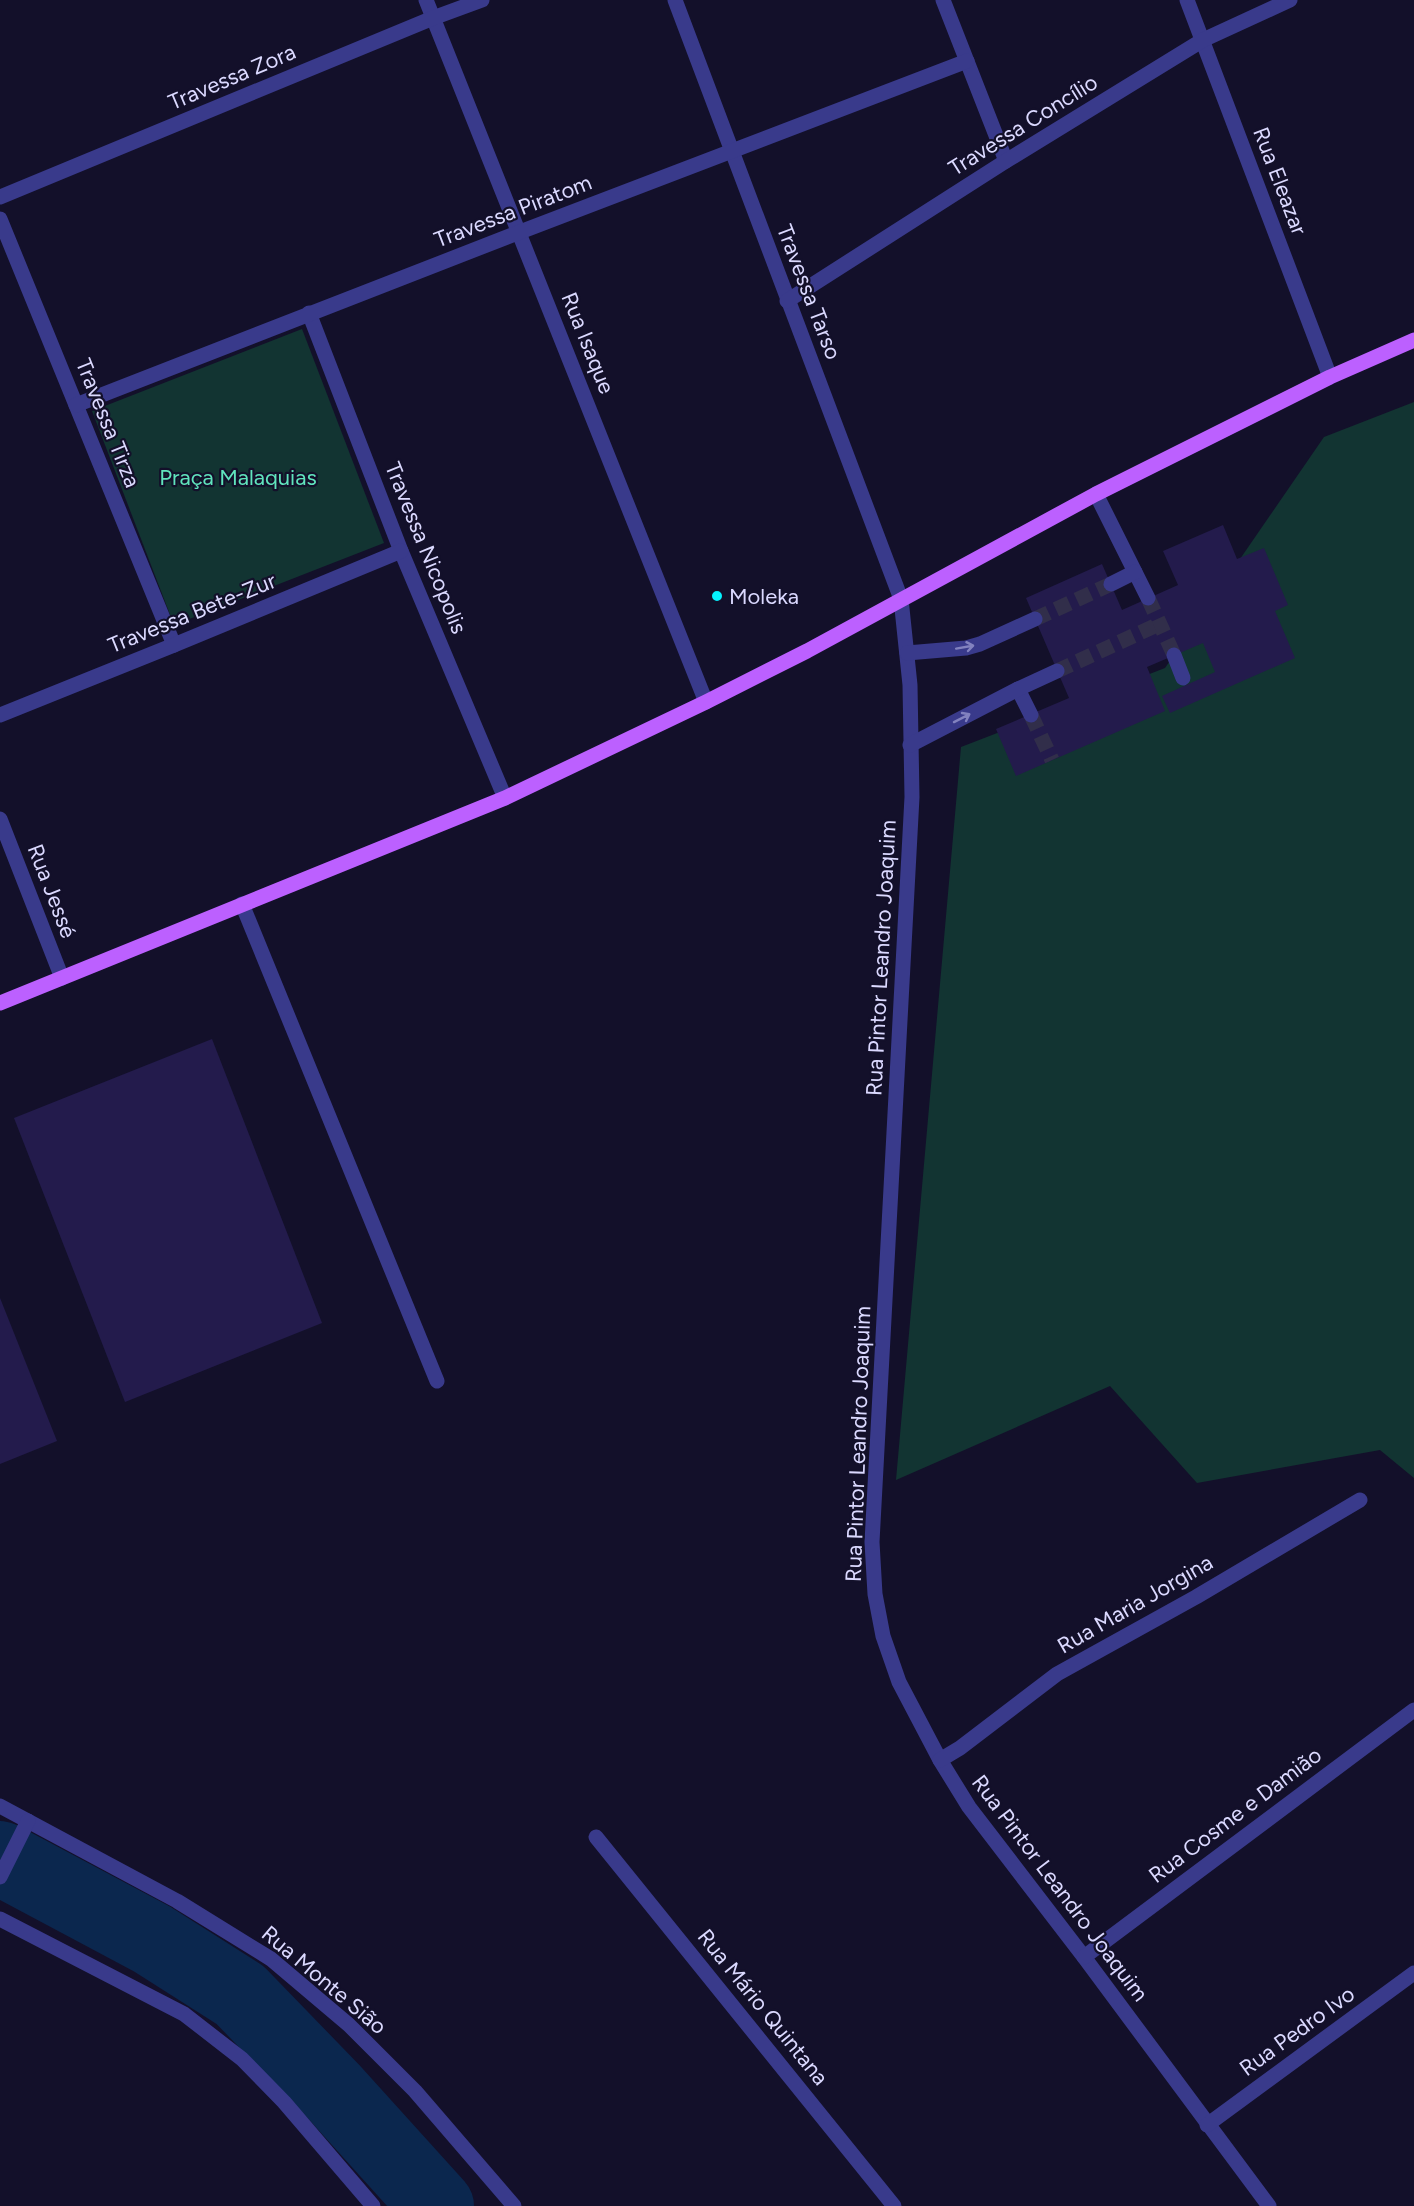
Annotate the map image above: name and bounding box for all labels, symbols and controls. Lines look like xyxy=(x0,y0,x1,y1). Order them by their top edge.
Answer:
street label: Travessa Zora xyxy=(164,38,300,116)
street label: Travessa Concílio xyxy=(944,68,1102,182)
street label: Rua Eleazar xyxy=(1247,123,1313,239)
street label: Travessa Piratom xyxy=(431,169,595,253)
street label: Travessa Tarso xyxy=(771,221,847,363)
street label: Rua Isaque xyxy=(555,288,621,398)
street label: Travessa Tirza xyxy=(70,355,146,491)
street label: Travessa Nicopolis xyxy=(379,458,473,638)
park label: Praça Malaquias xyxy=(159,464,317,491)
street label: Travessa Bete-Zur xyxy=(104,567,280,659)
place label: Moleka xyxy=(729,583,799,610)
marker: Moleka xyxy=(710,589,724,603)
one-way arrow xyxy=(955,641,974,652)
one-way arrow xyxy=(953,711,971,723)
street label: Rua Pintor Leandro Joaquim xyxy=(860,819,902,1097)
street label: Rua Jessé xyxy=(22,840,82,942)
street label: Rua Pintor Leandro Joaquim xyxy=(840,1305,876,1583)
street label: Rua Maria Jorgina xyxy=(1053,1549,1217,1659)
street label: Rua Cosme e Damião xyxy=(1143,1741,1327,1889)
street label: Rua Pintor Leandro Joaquim xyxy=(966,1770,1154,2006)
street label: Rua Monte Sião xyxy=(256,1920,392,2040)
street label: Rua Mário Quintana xyxy=(692,1923,834,2091)
street label: Rua Pedro Ivo xyxy=(1234,1980,1360,2082)

